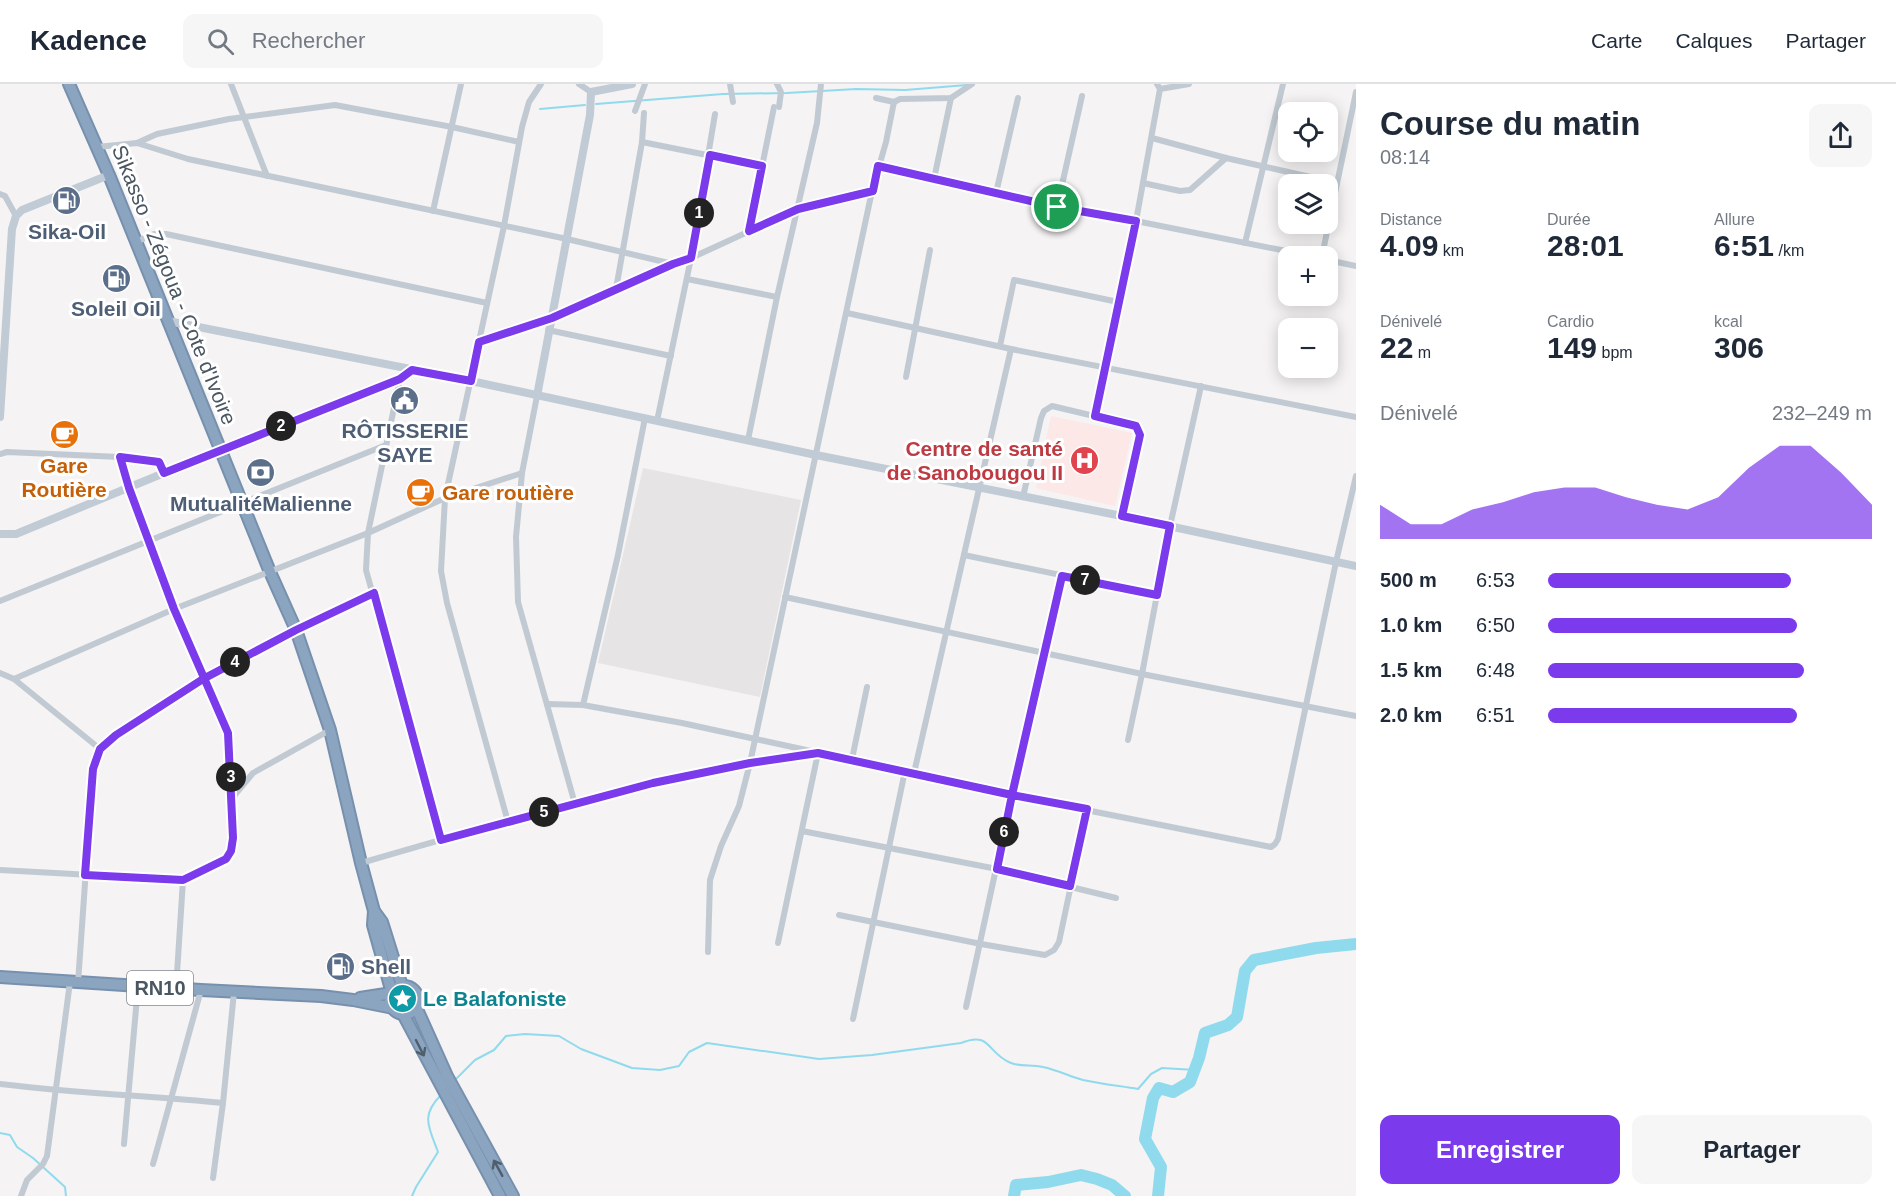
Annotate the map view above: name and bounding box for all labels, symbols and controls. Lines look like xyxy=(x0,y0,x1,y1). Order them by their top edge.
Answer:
search box xyxy=(183,14,603,68)
text: Kadence xyxy=(30,25,147,56)
icon: search xyxy=(204,25,237,58)
text: Rechercher xyxy=(252,28,365,53)
text: Carte xyxy=(1591,29,1642,52)
text: Calques xyxy=(1675,29,1752,52)
text: Partager xyxy=(1785,29,1866,52)
map controls xyxy=(1278,102,1338,378)
button: locate xyxy=(1278,102,1338,162)
button: share xyxy=(1809,104,1872,167)
text: Course du matin xyxy=(1380,105,1640,142)
street label: Sikasso - Zégoua - Cote d'Ivoire xyxy=(108,142,241,428)
text: 08:14 xyxy=(1380,146,1430,168)
button: layers xyxy=(1278,174,1338,234)
pin xyxy=(1031,181,1082,232)
fuel station icon: Sika-Oil xyxy=(51,185,83,217)
icon: arrive xyxy=(1040,190,1073,223)
pin: 1 xyxy=(684,198,714,228)
text: 1 xyxy=(695,204,703,221)
text: Distance xyxy=(1380,211,1442,228)
text: Durée xyxy=(1547,211,1591,228)
text: Allure xyxy=(1714,211,1755,228)
place label: Sika-Oil xyxy=(28,220,106,243)
text: 4.09 xyxy=(1380,229,1438,262)
text: 28:01 xyxy=(1547,229,1624,262)
text: 6:51 xyxy=(1714,229,1774,262)
text: km xyxy=(1438,242,1464,259)
text: /km xyxy=(1774,242,1804,259)
button: + xyxy=(1278,246,1338,306)
fuel station icon: Soleil Oil xyxy=(100,262,132,294)
place label: Soleil Oil xyxy=(71,297,161,320)
text: Dénivelé xyxy=(1380,313,1442,330)
text: Cardio xyxy=(1547,313,1594,330)
text: kcal xyxy=(1714,313,1742,330)
button: − xyxy=(1278,318,1338,378)
text: 22 xyxy=(1380,331,1413,364)
text: 149 xyxy=(1547,331,1597,364)
text: 306 xyxy=(1714,331,1764,364)
text: m xyxy=(1413,344,1431,361)
text: bpm xyxy=(1597,344,1633,361)
public building icon: RÔTISSERIE SAYE xyxy=(389,384,421,416)
text: Dénivelé xyxy=(1380,402,1458,424)
text: 232–249 m xyxy=(1772,402,1872,424)
pin: 2 xyxy=(266,411,296,441)
text: 2 xyxy=(277,417,285,434)
cafe icon: Gare Routière xyxy=(48,419,80,451)
place label: RÔTISSERIE SAYE xyxy=(341,419,469,466)
place label: Centre de santé de Sanobougou II xyxy=(887,437,1063,484)
hospital icon: Centre de santé de Sanobougou II xyxy=(1068,445,1100,477)
place label: Gare Routière xyxy=(21,454,107,501)
bank icon: MutualitéMalienne xyxy=(245,457,277,489)
cafe icon: Gare routière xyxy=(405,477,437,509)
place label: Gare routière xyxy=(442,481,574,504)
place label: MutualitéMalienne xyxy=(170,492,352,515)
pin: 7 xyxy=(1070,565,1100,595)
text: 500 m xyxy=(1380,569,1437,591)
text: 6:53 xyxy=(1476,569,1515,591)
text: 7 xyxy=(1081,571,1089,588)
text: 1.0 km xyxy=(1380,614,1442,636)
text: 6:50 xyxy=(1476,614,1515,636)
pin: 4 xyxy=(220,647,250,677)
text: 4 xyxy=(231,653,239,670)
text: 1.5 km xyxy=(1380,659,1442,681)
text: 6:48 xyxy=(1476,659,1515,681)
text: 2.0 km xyxy=(1380,704,1442,726)
text: 6:51 xyxy=(1476,704,1515,726)
pin: 3 xyxy=(216,762,246,792)
text: 3 xyxy=(227,768,235,785)
pin: 5 xyxy=(529,797,559,827)
text: 5 xyxy=(540,803,548,820)
pin: 6 xyxy=(989,817,1019,847)
text: 6 xyxy=(1000,823,1008,840)
fuel station icon: Shell xyxy=(324,951,356,983)
place label: Shell xyxy=(361,955,411,978)
road number: RN10 xyxy=(127,971,193,1005)
place icon: Le Balafoniste xyxy=(386,983,418,1015)
place label: Le Balafoniste xyxy=(423,987,567,1010)
one-way arrow xyxy=(415,1038,426,1056)
button: Enregistrer xyxy=(1380,1115,1620,1184)
button: Partager xyxy=(1632,1115,1872,1184)
one-way arrow xyxy=(492,1160,504,1177)

